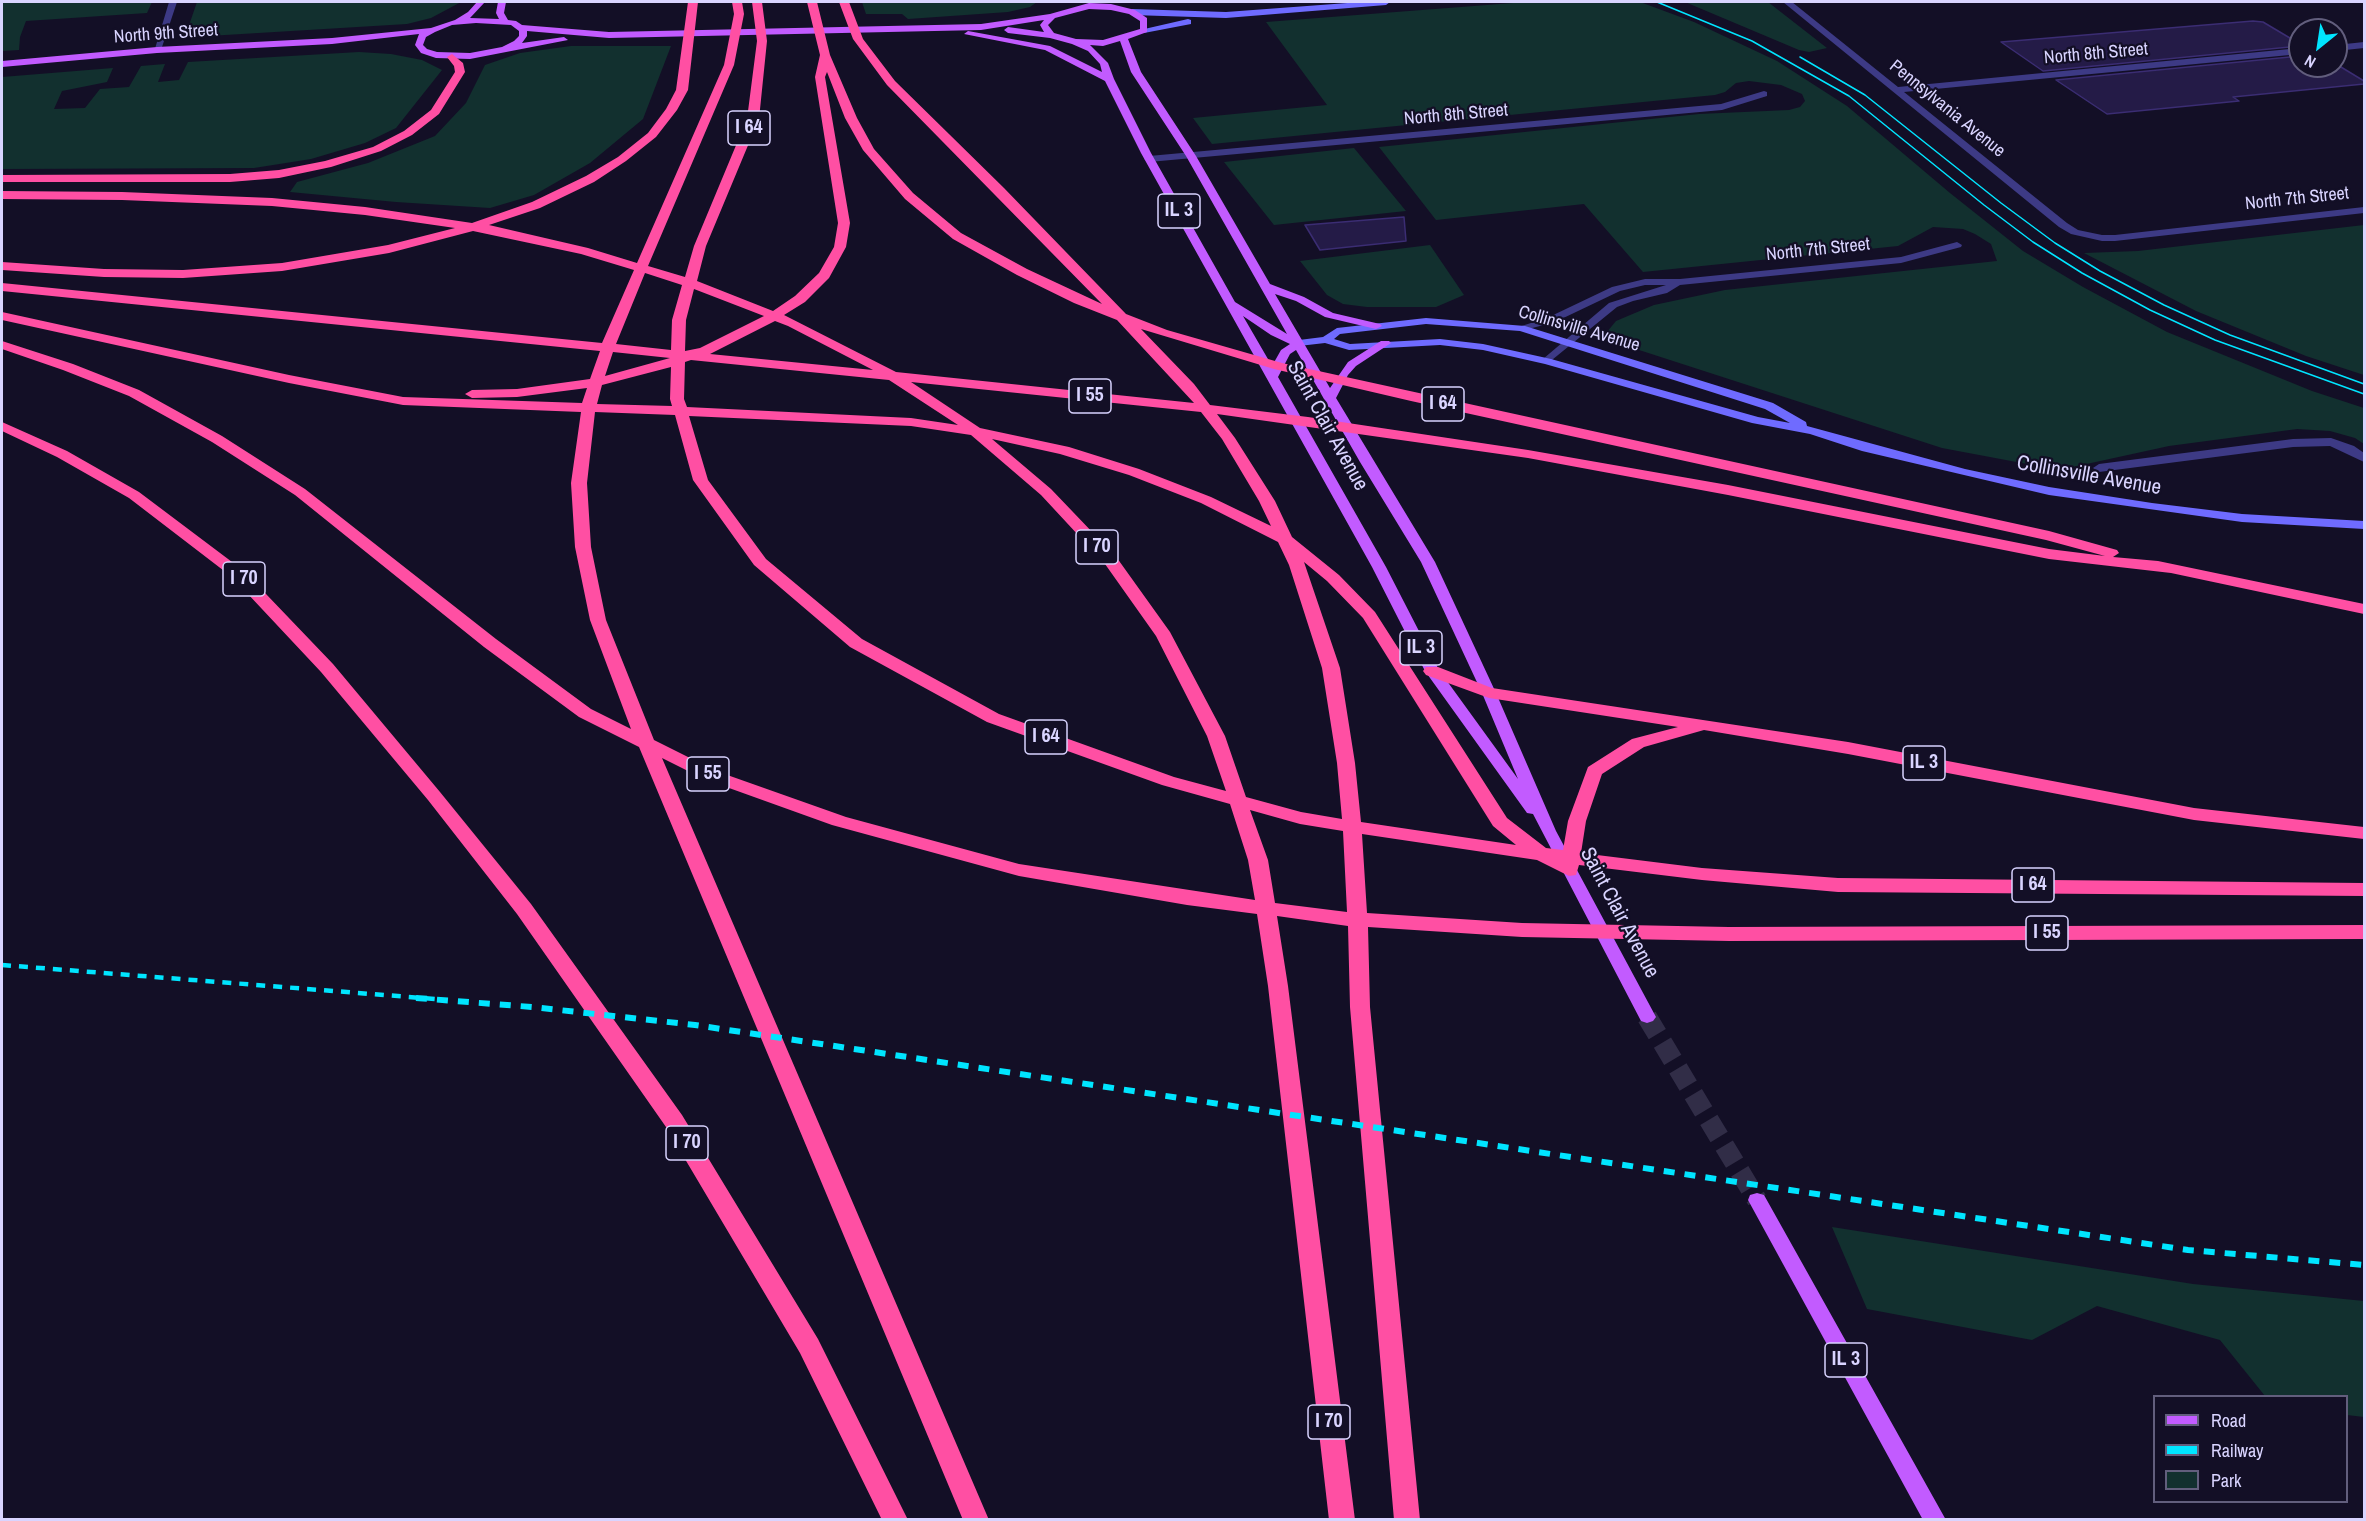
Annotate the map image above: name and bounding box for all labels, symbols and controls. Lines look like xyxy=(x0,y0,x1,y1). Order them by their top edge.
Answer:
north arrow xyxy=(2288,18,2348,78)
street label: North 9th Street xyxy=(113,20,219,48)
street label: North 8th Street xyxy=(2043,39,2149,69)
text: N xyxy=(2300,50,2320,74)
street label: Pennsylvania Avenue xyxy=(1885,56,2009,162)
street label: North 8th Street xyxy=(1403,100,1509,130)
road number: I 64 xyxy=(728,111,770,145)
street label: North 7th Street xyxy=(2244,183,2350,215)
road number: IL 3 xyxy=(1158,194,1200,228)
street label: North 7th Street xyxy=(1765,234,1871,266)
street label: Collinsville Avenue xyxy=(1516,301,1642,357)
street label: Saint Clair Avenue xyxy=(1281,357,1373,495)
road number: I 55 xyxy=(1069,379,1111,413)
road number: I 64 xyxy=(1422,387,1464,421)
street label: Collinsville Avenue xyxy=(2015,451,2163,501)
road number: I 70 xyxy=(1076,530,1118,564)
road number: I 70 xyxy=(223,562,265,596)
road number: IL 3 xyxy=(1400,631,1442,665)
road number: I 64 xyxy=(1025,720,1067,754)
road number: IL 3 xyxy=(1903,746,1945,780)
road number: I 55 xyxy=(687,757,729,791)
street label: Saint Clair Avenue xyxy=(1574,843,1664,983)
road number: I 64 xyxy=(2012,868,2054,902)
road number: I 55 xyxy=(2026,916,2068,950)
road number: I 70 xyxy=(666,1126,708,1160)
road number: IL 3 xyxy=(1825,1343,1867,1377)
legend xyxy=(2153,1395,2348,1503)
road number: I 70 xyxy=(1308,1405,1350,1439)
text: Road xyxy=(2211,1408,2246,1433)
text: Railway xyxy=(2211,1438,2264,1463)
text: Park xyxy=(2211,1468,2241,1493)

